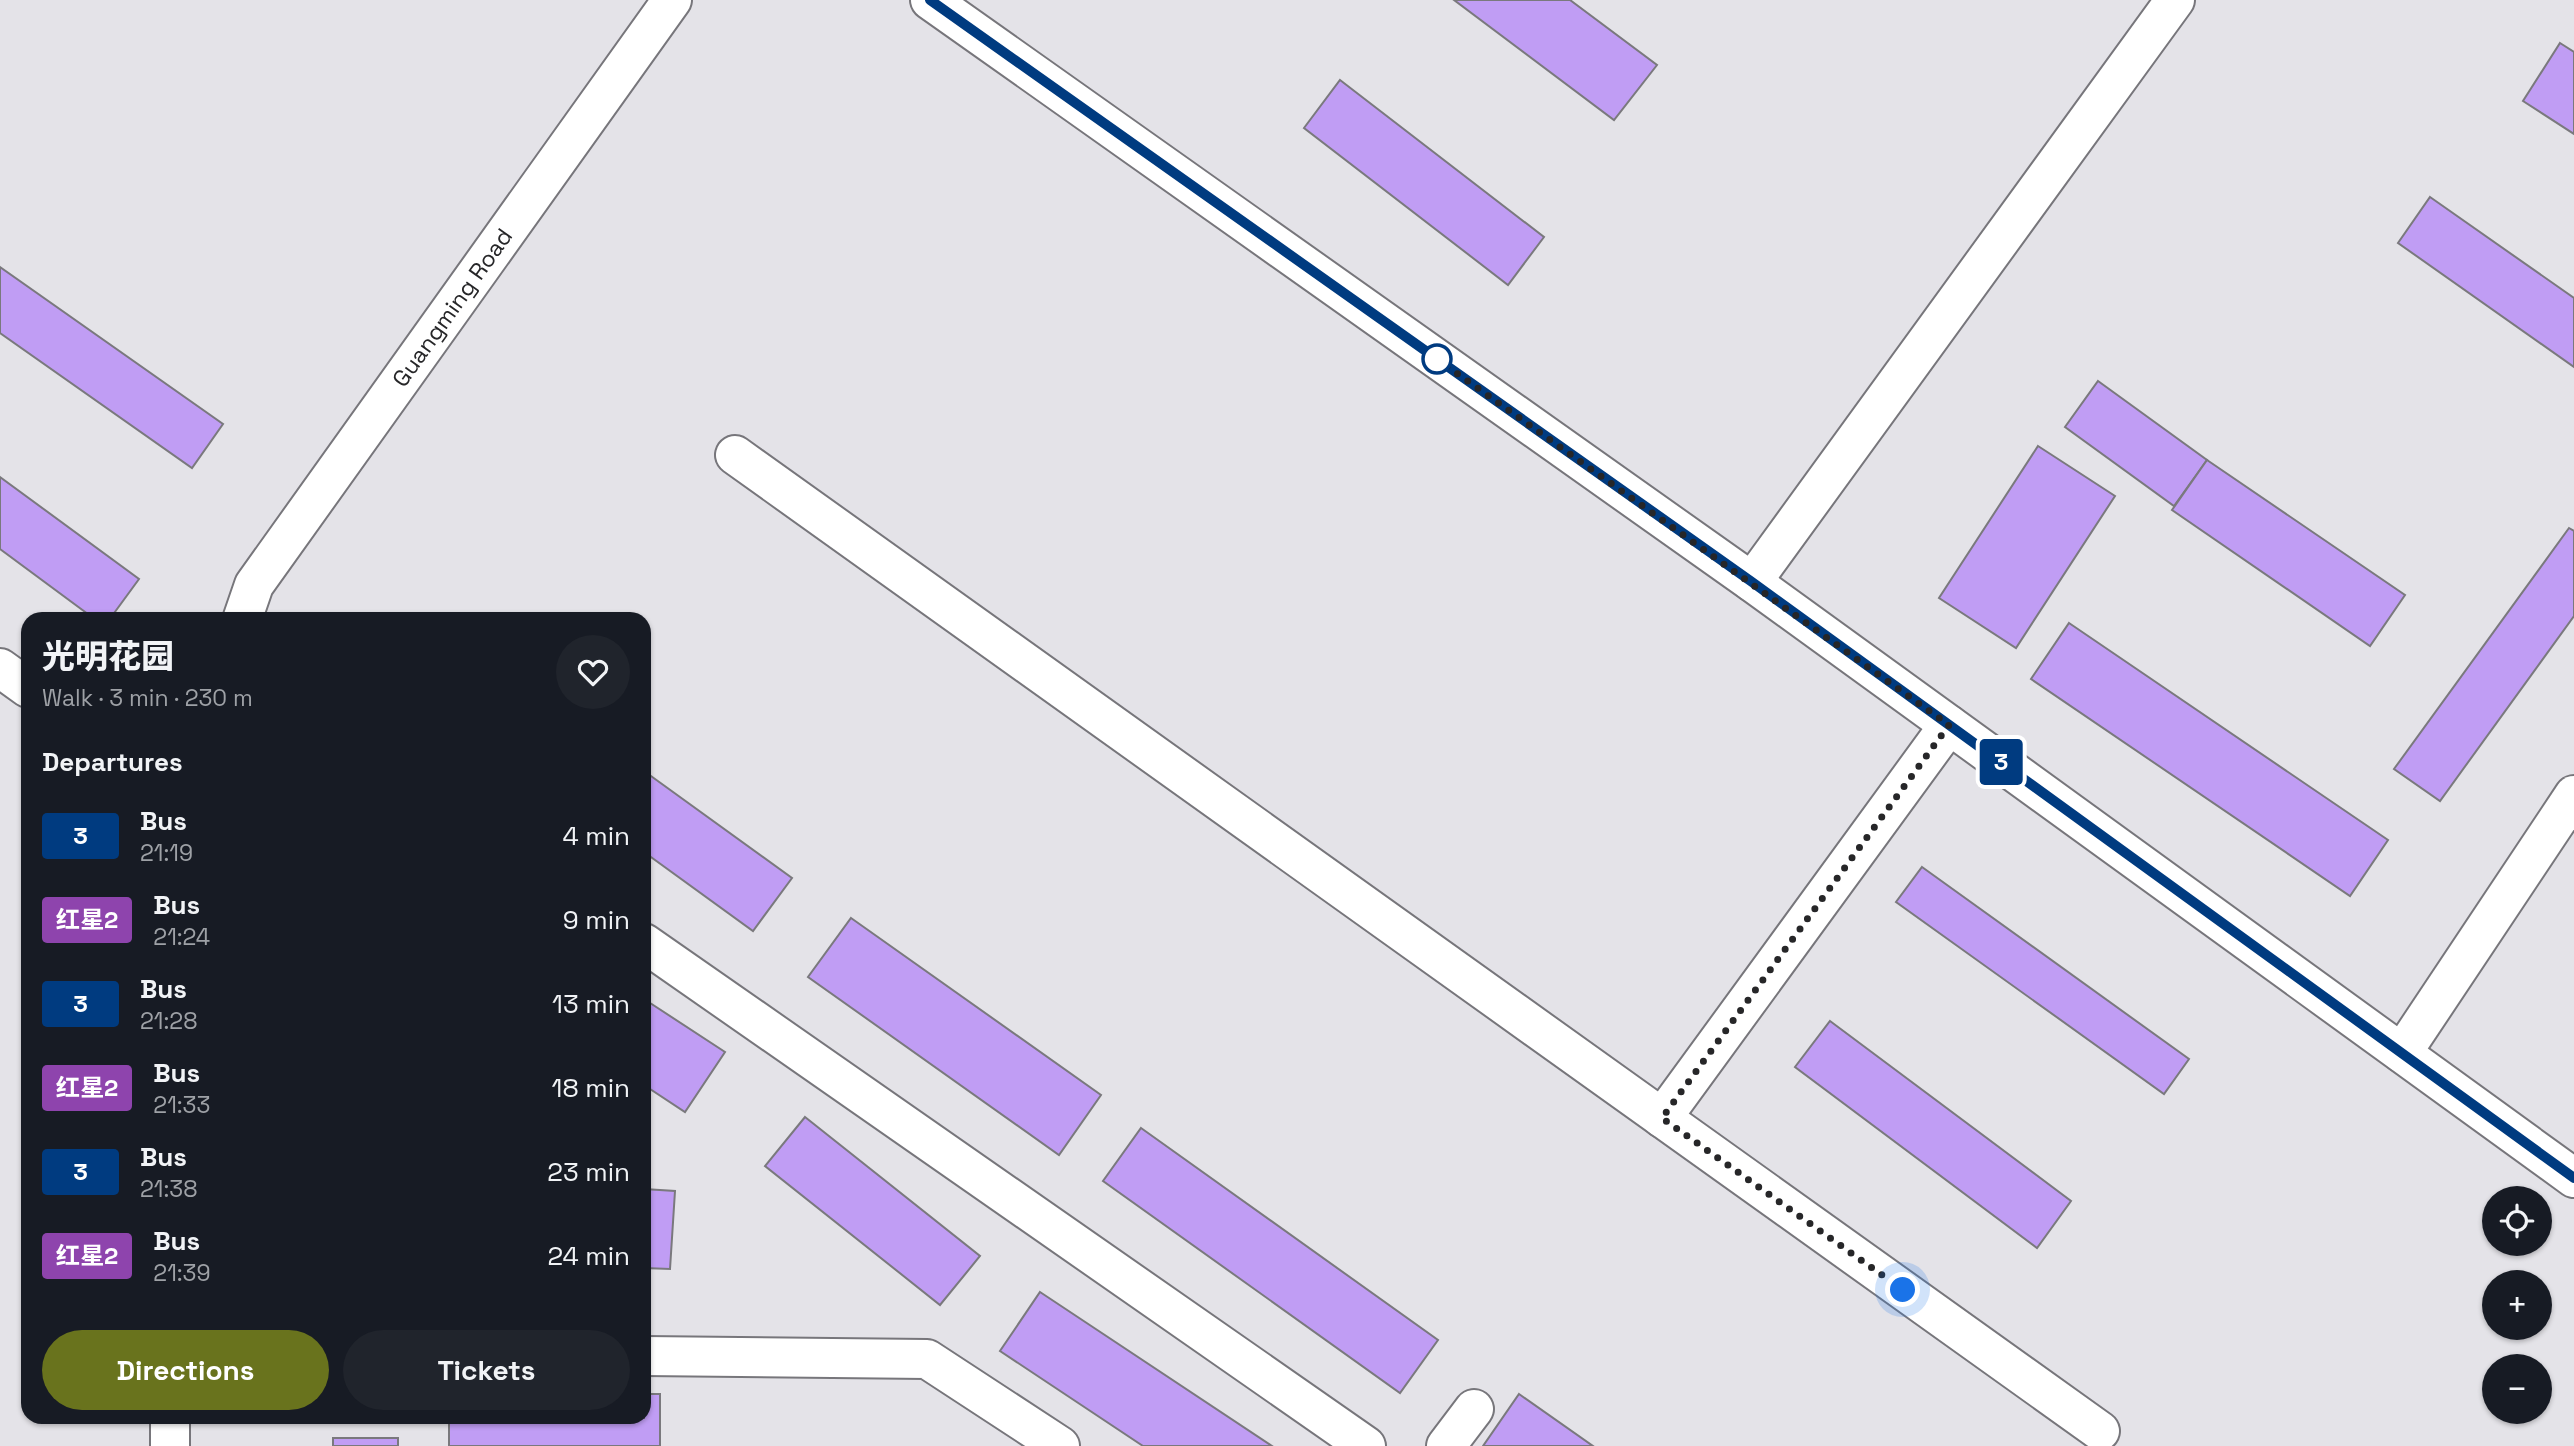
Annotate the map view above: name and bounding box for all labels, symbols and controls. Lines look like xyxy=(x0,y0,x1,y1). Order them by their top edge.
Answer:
street label: Guangming Road xyxy=(385,222,519,393)
unlabelled marker xyxy=(1422,344,1452,374)
button: heart xyxy=(556,635,630,709)
text: 光明花园 xyxy=(42,636,174,678)
text: Walk · 3 min · 230 m xyxy=(42,683,253,713)
line badge: 3 xyxy=(1978,739,2024,785)
text: Departures xyxy=(42,745,183,779)
text: 3 xyxy=(1994,746,2008,777)
text: Bus xyxy=(140,804,187,838)
text: 4 min xyxy=(562,819,630,853)
text: 3 xyxy=(73,820,88,851)
text: 21:19 xyxy=(140,838,193,868)
text: Bus xyxy=(153,888,200,922)
text: 9 min xyxy=(563,903,630,937)
text: 红星2 xyxy=(56,904,118,935)
text: 21:24 xyxy=(153,922,210,952)
text: Bus xyxy=(140,972,187,1006)
text: 13 min xyxy=(552,987,630,1021)
text: 3 xyxy=(73,988,88,1019)
text: 21:28 xyxy=(140,1006,198,1036)
text: Bus xyxy=(153,1056,200,1090)
text: 18 min xyxy=(552,1071,630,1105)
text: 红星2 xyxy=(56,1072,118,1103)
text: 21:33 xyxy=(153,1090,210,1120)
text: Bus xyxy=(140,1140,187,1174)
text: 23 min xyxy=(547,1155,630,1189)
text: 3 xyxy=(73,1156,88,1187)
text: 21:38 xyxy=(140,1174,198,1204)
map controls xyxy=(2482,1186,2552,1424)
button: locate xyxy=(2482,1186,2552,1256)
text: Bus xyxy=(153,1224,200,1258)
text: 24 min xyxy=(547,1239,630,1273)
text: 红星2 xyxy=(56,1240,118,1271)
text: 21:39 xyxy=(153,1258,211,1288)
button: + xyxy=(2482,1270,2552,1340)
your location xyxy=(1885,1272,1920,1307)
button: Directions xyxy=(42,1330,329,1410)
button: Tickets xyxy=(343,1330,630,1410)
button: − xyxy=(2482,1354,2552,1424)

